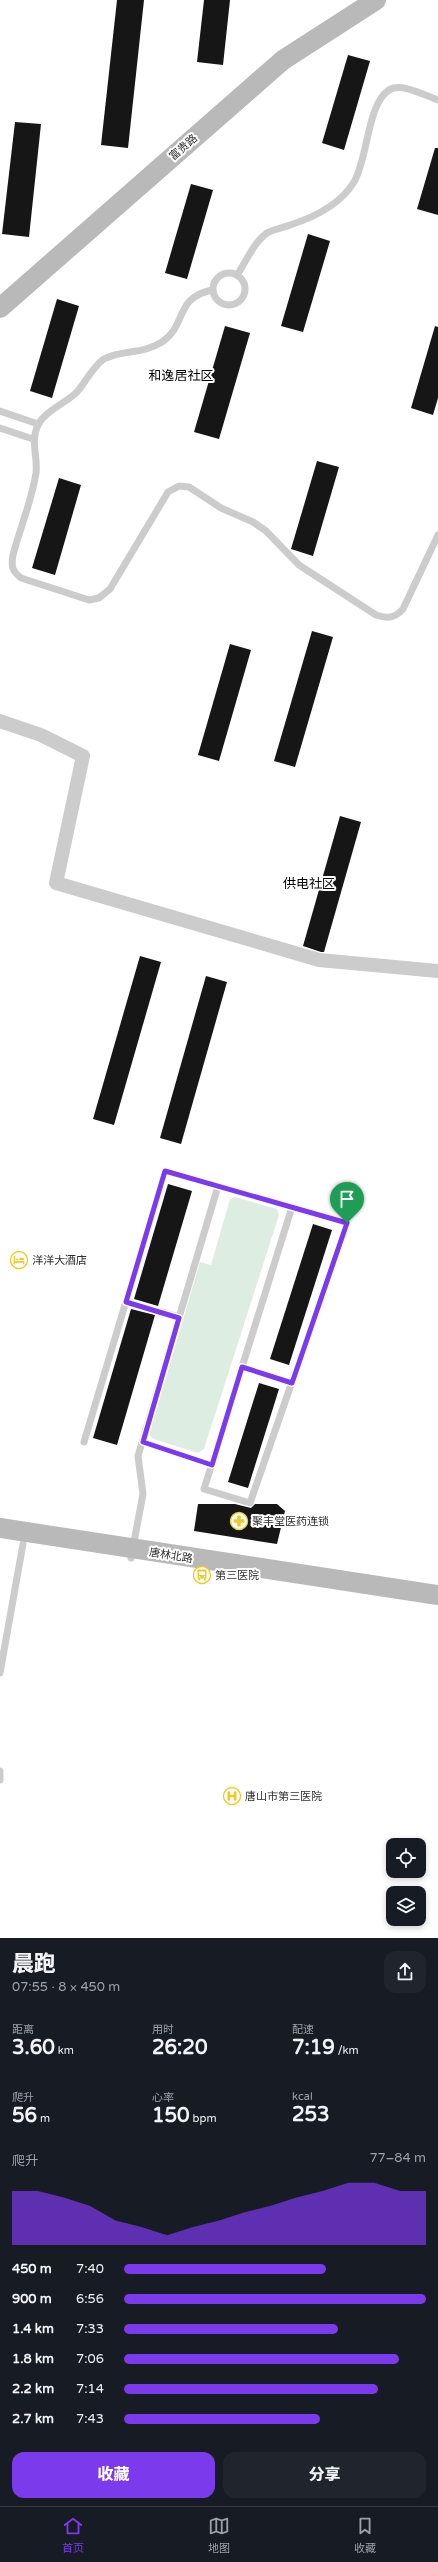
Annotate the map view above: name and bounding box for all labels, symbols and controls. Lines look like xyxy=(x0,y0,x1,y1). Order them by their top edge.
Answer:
street label: 富贵路 xyxy=(167,132,200,163)
district label: 和逸居社区 xyxy=(148,368,214,384)
district label: 供电社区 xyxy=(283,876,335,892)
pin xyxy=(330,1182,364,1223)
icon: arrive xyxy=(336,1188,358,1210)
hotel icon: 洋洋大酒店 xyxy=(9,1250,29,1270)
place label: 洋洋大酒店 xyxy=(32,1254,87,1267)
pharmacy icon: 聚丰堂医药连锁 xyxy=(229,1511,249,1531)
place label: 聚丰堂医药连锁 xyxy=(252,1515,329,1528)
street label: 唐林北路 xyxy=(148,1546,194,1565)
bus stop icon: 第三医院 xyxy=(192,1565,212,1585)
place label: 第三医院 xyxy=(215,1569,259,1582)
hospital icon: 唐山市第三医院 xyxy=(222,1786,242,1806)
place label: 唐山市第三医院 xyxy=(245,1790,322,1803)
map controls xyxy=(386,1838,426,1926)
button: locate xyxy=(386,1838,426,1878)
button: layers xyxy=(386,1886,426,1926)
text: 晨跑 xyxy=(12,1951,56,1977)
button: share xyxy=(384,1951,426,1993)
text: 07:55 · 8 × 450 m xyxy=(12,1979,120,1995)
text: 距离 xyxy=(12,2023,34,2036)
text: 用时 xyxy=(152,2023,174,2036)
text: 配速 xyxy=(292,2023,314,2036)
text: 3.60 xyxy=(12,2036,55,2060)
text: 26:20 xyxy=(152,2036,207,2060)
text: 7:19 xyxy=(292,2036,335,2060)
text: km xyxy=(55,2044,74,2057)
text: /km xyxy=(335,2044,359,2057)
text: kcal xyxy=(292,2090,313,2103)
text: 爬升 xyxy=(12,2091,34,2104)
text: 心率 xyxy=(152,2091,174,2104)
text: 253 xyxy=(292,2103,330,2127)
text: 56 xyxy=(12,2104,37,2128)
text: 150 xyxy=(152,2104,190,2128)
text: m xyxy=(37,2112,50,2125)
text: bpm xyxy=(190,2112,217,2125)
text: 77–84 m xyxy=(369,2150,426,2166)
text: 爬升 xyxy=(12,2153,38,2169)
text: 450 m xyxy=(12,2261,52,2277)
text: 7:40 xyxy=(76,2261,104,2277)
text: 900 m xyxy=(12,2291,52,2307)
text: 6:56 xyxy=(76,2291,104,2307)
text: 1.4 km xyxy=(12,2321,54,2337)
text: 7:33 xyxy=(76,2321,104,2337)
text: 1.8 km xyxy=(12,2351,54,2367)
text: 7:06 xyxy=(76,2351,104,2367)
text: 2.2 km xyxy=(12,2381,54,2397)
text: 7:14 xyxy=(76,2381,104,2397)
text: 2.7 km xyxy=(12,2411,54,2427)
text: 7:43 xyxy=(76,2411,104,2427)
button: 收藏 xyxy=(12,2452,215,2498)
button: 分享 xyxy=(223,2452,426,2498)
tab: 首页 xyxy=(62,2515,84,2555)
tab: 地图 xyxy=(208,2515,230,2555)
tab: 收藏 xyxy=(354,2515,376,2555)

